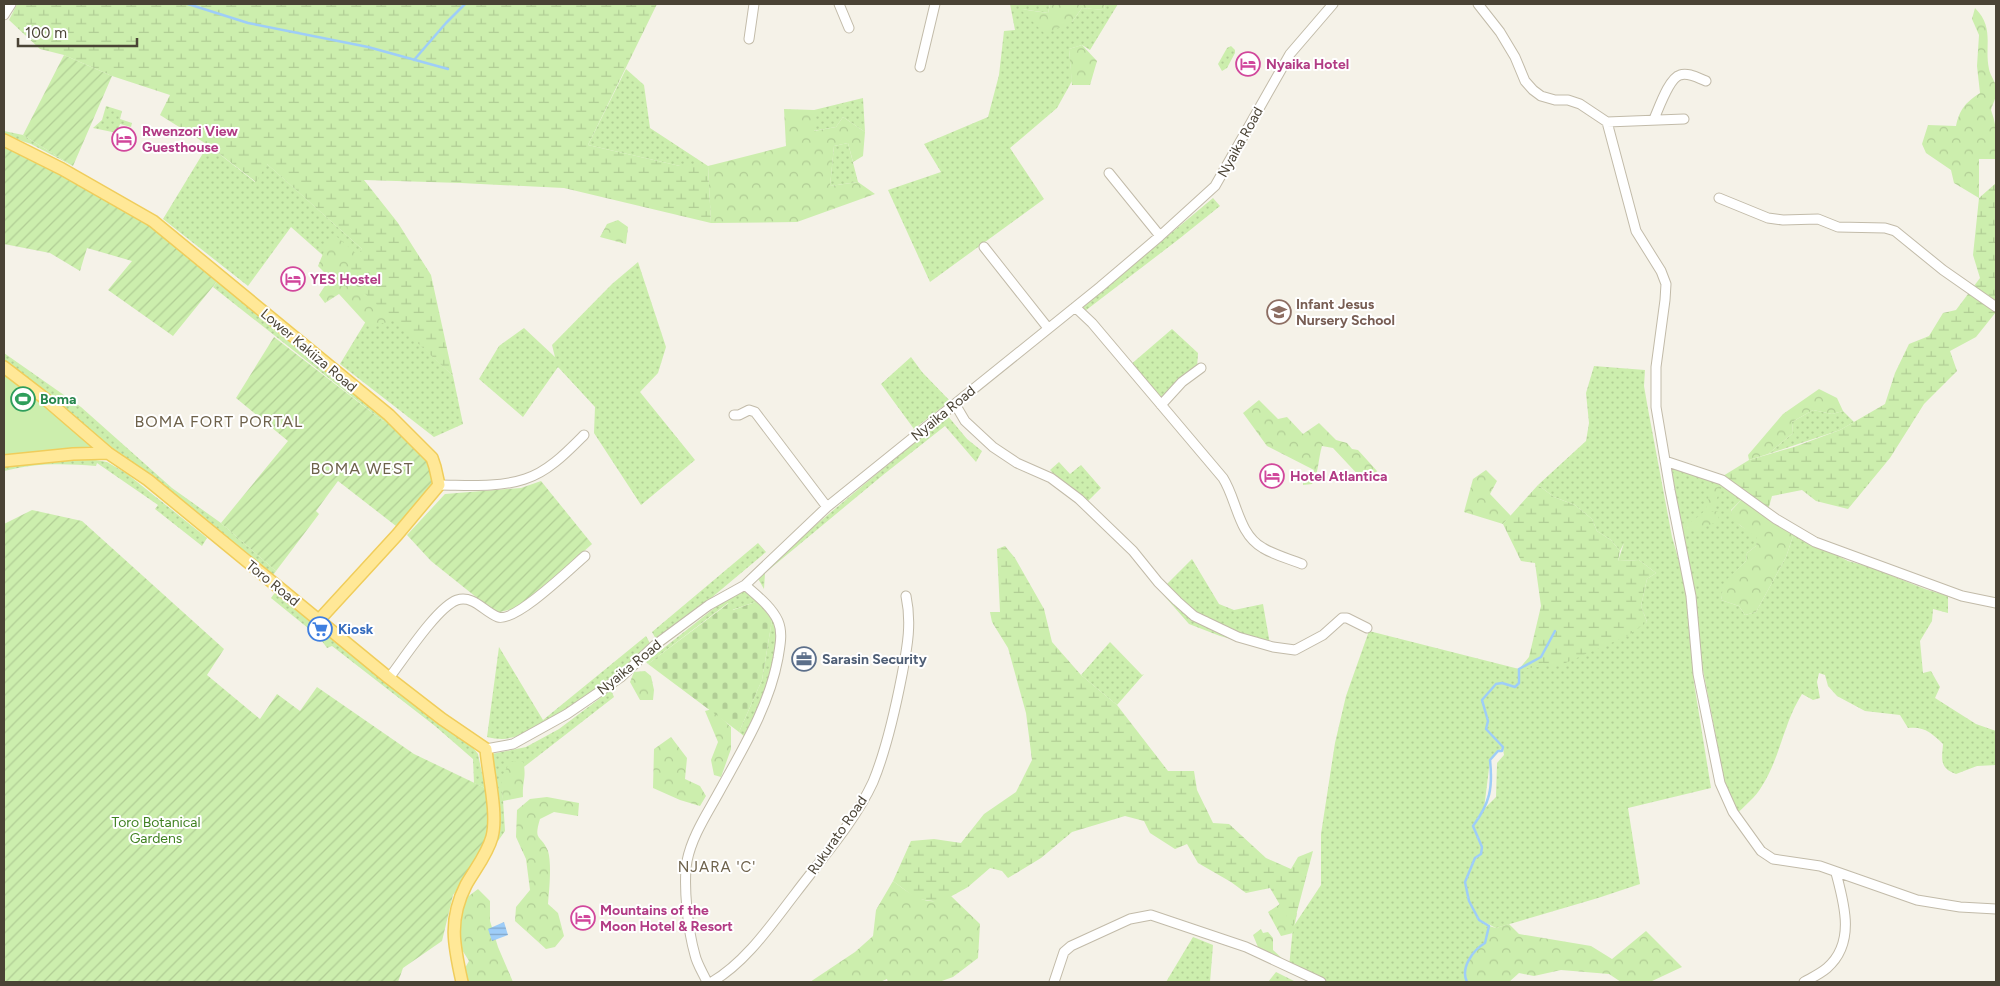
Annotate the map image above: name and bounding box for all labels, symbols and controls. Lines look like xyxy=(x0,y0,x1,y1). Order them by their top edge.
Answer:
scale bar xyxy=(18,15,136,47)
text: 100 m xyxy=(25,24,67,42)
hotel icon: Nyaika Hotel xyxy=(1235,51,1261,77)
place label: Nyaika Hotel xyxy=(1266,56,1349,73)
street label: Nyaika Road xyxy=(1214,104,1267,180)
place label: Rwenzori View Guesthouse xyxy=(142,123,238,156)
hotel icon: Rwenzori View Guesthouse xyxy=(111,126,137,152)
hotel icon: YES Hostel xyxy=(280,266,306,292)
place label: YES Hostel xyxy=(310,271,381,288)
place label: Infant Jesus Nursery School xyxy=(1296,296,1395,329)
school or university icon: Infant Jesus Nursery School xyxy=(1266,299,1292,325)
street label: Lower Kakiiza Road xyxy=(257,305,360,396)
street label: Nyaika Road xyxy=(908,382,979,445)
sports icon: Boma xyxy=(10,386,36,412)
place label: Boma xyxy=(40,391,76,408)
district label: BOMA FORT PORTAL xyxy=(135,412,303,431)
district label: BOMA WEST xyxy=(310,459,414,478)
hotel icon: Hotel Atlantica xyxy=(1259,463,1285,489)
place label: Hotel Atlantica xyxy=(1290,468,1388,485)
street label: Toro Road xyxy=(243,557,303,610)
supermarket icon: Kiosk xyxy=(307,616,333,642)
place label: Kiosk xyxy=(338,621,374,638)
street label: Nyaika Road xyxy=(594,636,665,699)
office icon: Sarasin Security xyxy=(791,646,817,672)
place label: Sarasin Security xyxy=(822,651,928,668)
street label: Rukurato Road xyxy=(804,793,871,878)
park label: Toro Botanical Gardens xyxy=(111,814,201,847)
district label: NJARA 'C' xyxy=(678,858,756,876)
place label: Mountains of the Moon Hotel & Resort xyxy=(600,902,733,935)
hotel icon: Mountains of the Moon Hotel & Resort xyxy=(570,905,596,931)

